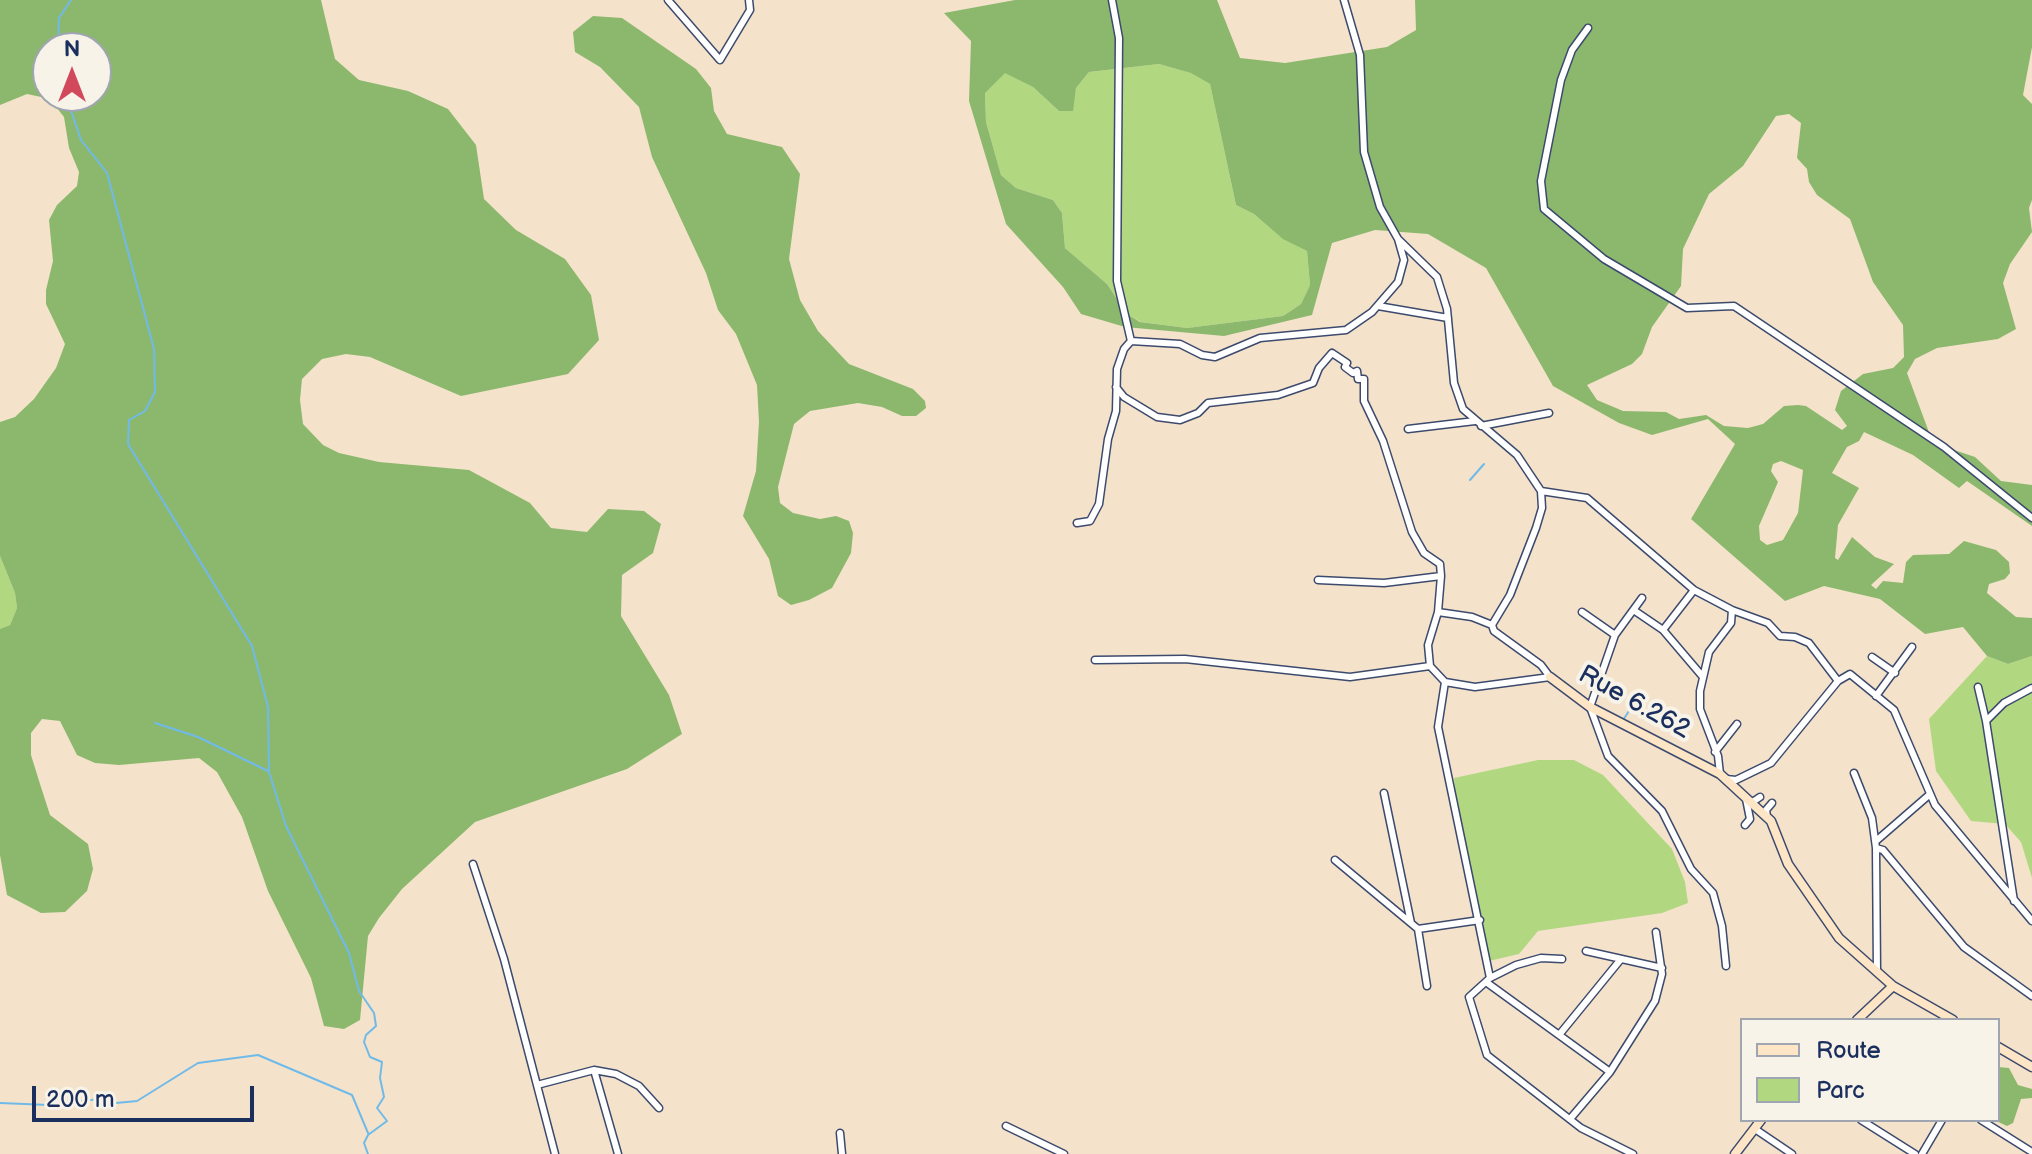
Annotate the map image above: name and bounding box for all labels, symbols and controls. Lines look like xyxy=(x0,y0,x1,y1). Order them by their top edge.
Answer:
north arrow xyxy=(32,32,112,112)
text: N xyxy=(64,36,80,63)
street label: Rue 6.262 xyxy=(1573,660,1695,746)
legend xyxy=(1740,1018,2000,1122)
text: Route xyxy=(1816,1036,1881,1065)
scale bar xyxy=(36,1070,258,1120)
text: Parc xyxy=(1816,1076,1865,1105)
text: 200 m xyxy=(46,1085,115,1114)

